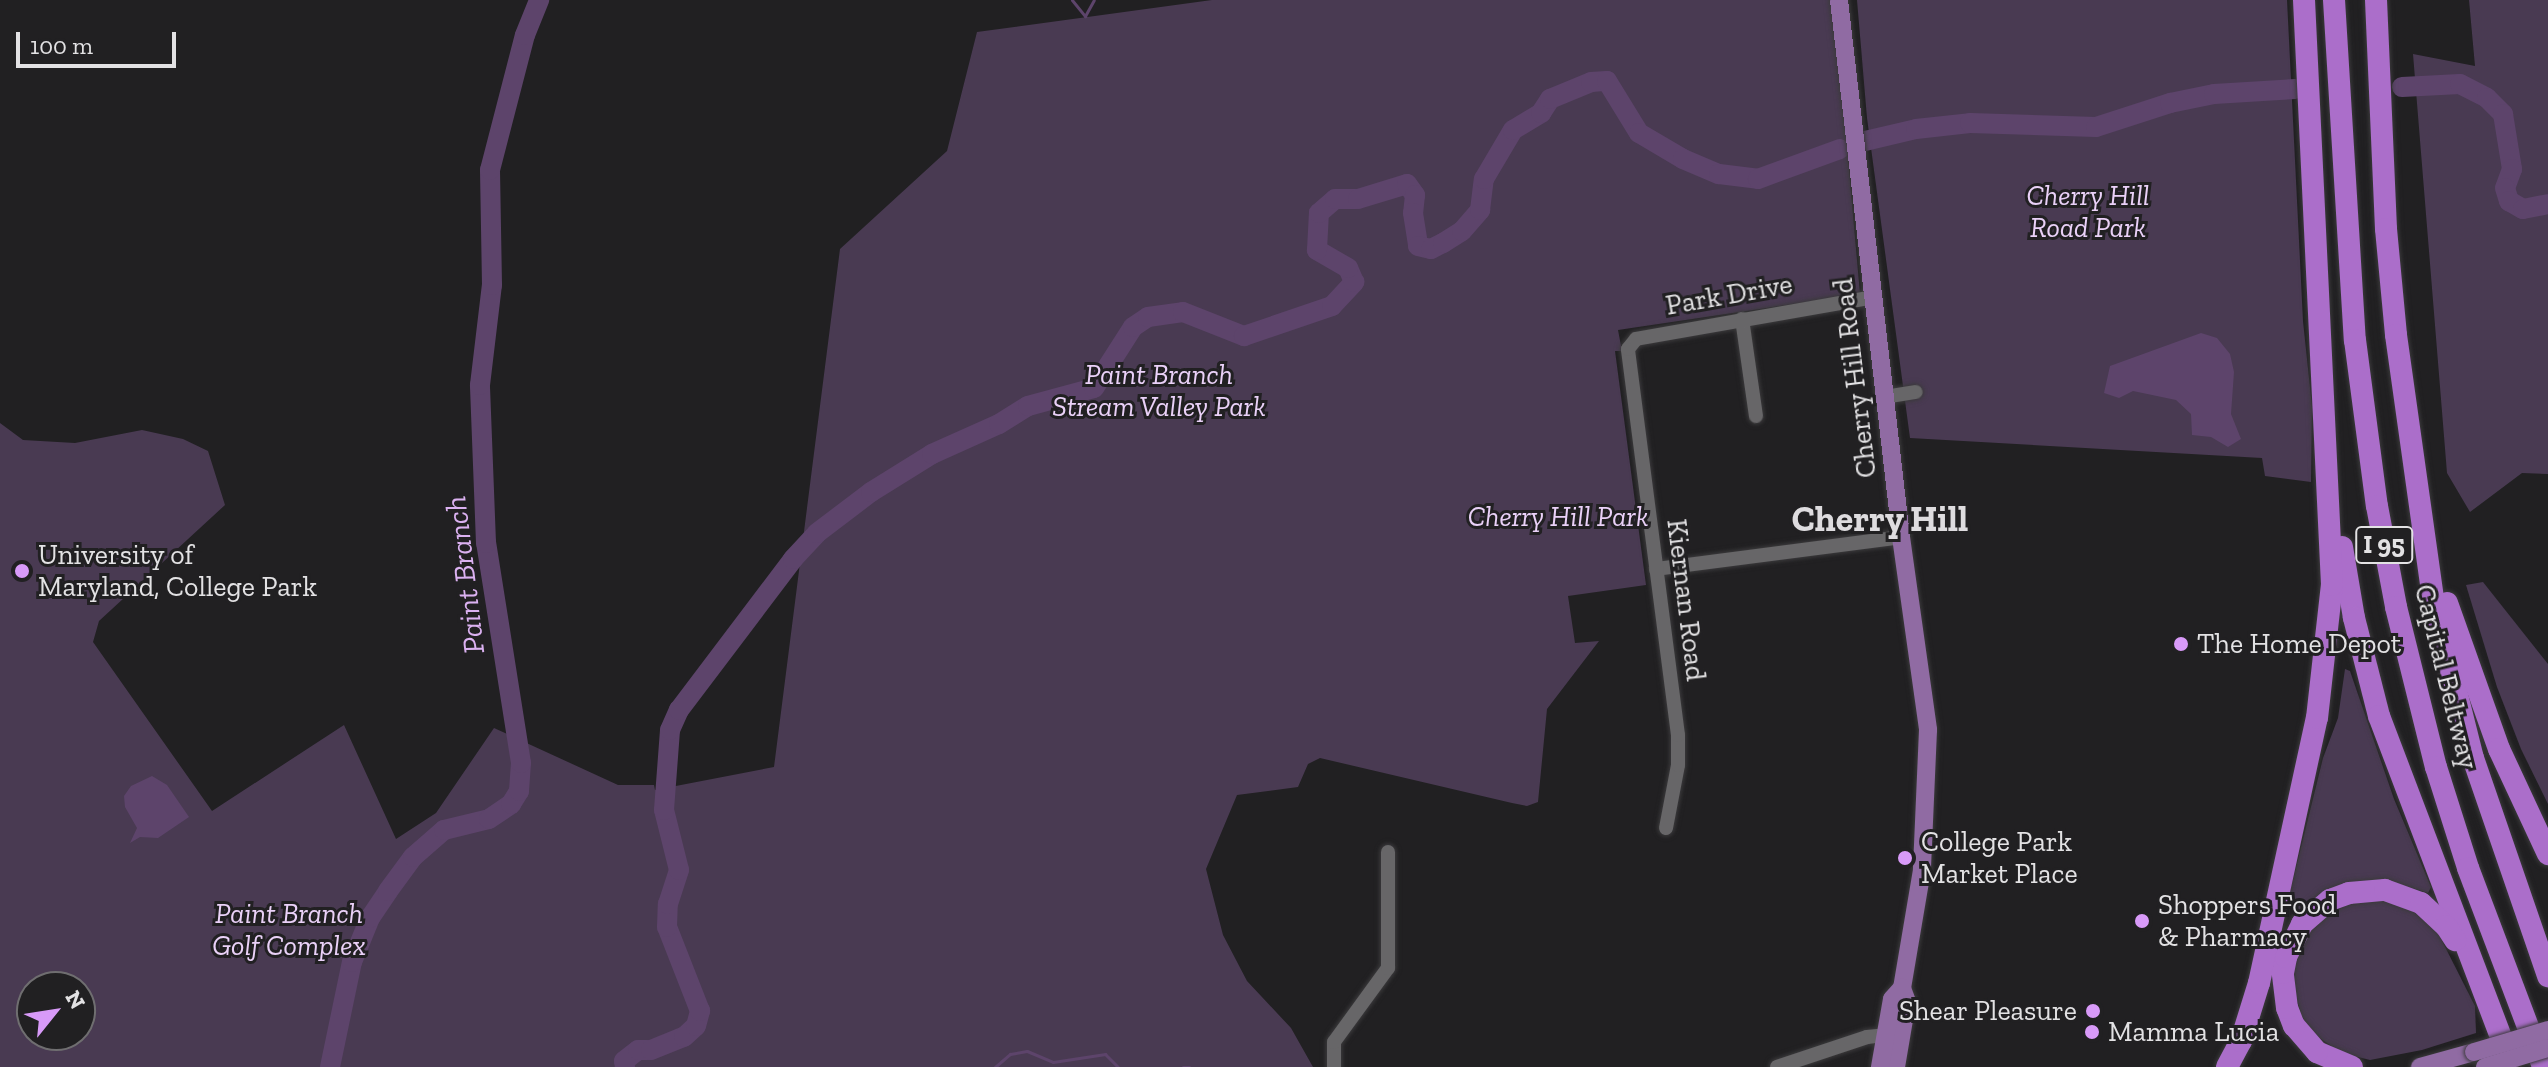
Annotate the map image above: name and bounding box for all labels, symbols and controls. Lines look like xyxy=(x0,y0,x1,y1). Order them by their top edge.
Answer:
scale bar xyxy=(20,16,180,66)
text: 100 m xyxy=(30,31,93,60)
park label: Cherry Hill Road Park xyxy=(2026,179,2150,245)
street label: Park Drive xyxy=(1663,267,1795,323)
street label: Cherry Hill Road xyxy=(1826,276,1884,480)
park label: Paint Branch Stream Valley Park xyxy=(1052,358,1266,424)
water label: Paint Branch xyxy=(437,494,493,656)
district label: Cherry Hill xyxy=(1791,497,1969,541)
park label: Cherry Hill Park xyxy=(1468,500,1648,534)
street label: Kiernan Road xyxy=(1659,517,1713,683)
road number: I 95 xyxy=(2354,523,2414,567)
place label: University of Maryland, College Park xyxy=(38,538,317,604)
marker: University of Maryland, College Park xyxy=(13,562,31,580)
street label: Capital Beltway xyxy=(2407,581,2485,773)
place label: The Home Depot xyxy=(2197,627,2401,661)
marker: The Home Depot xyxy=(2172,635,2190,653)
place label: College Park Market Place xyxy=(1921,825,2078,891)
marker: College Park Market Place xyxy=(1896,849,1914,867)
place label: Shoppers Food & Pharmacy xyxy=(2158,888,2336,954)
park label: Paint Branch Golf Complex xyxy=(212,897,366,963)
marker: Shoppers Food & Pharmacy xyxy=(2133,912,2151,930)
north arrow xyxy=(16,971,96,1051)
text: N xyxy=(60,986,91,1014)
place label: Shear Pleasure xyxy=(1899,994,2077,1028)
marker: Shear Pleasure xyxy=(2084,1002,2102,1020)
place label: Mamma Lucia xyxy=(2108,1015,2279,1049)
marker: Mamma Lucia xyxy=(2083,1023,2101,1041)

